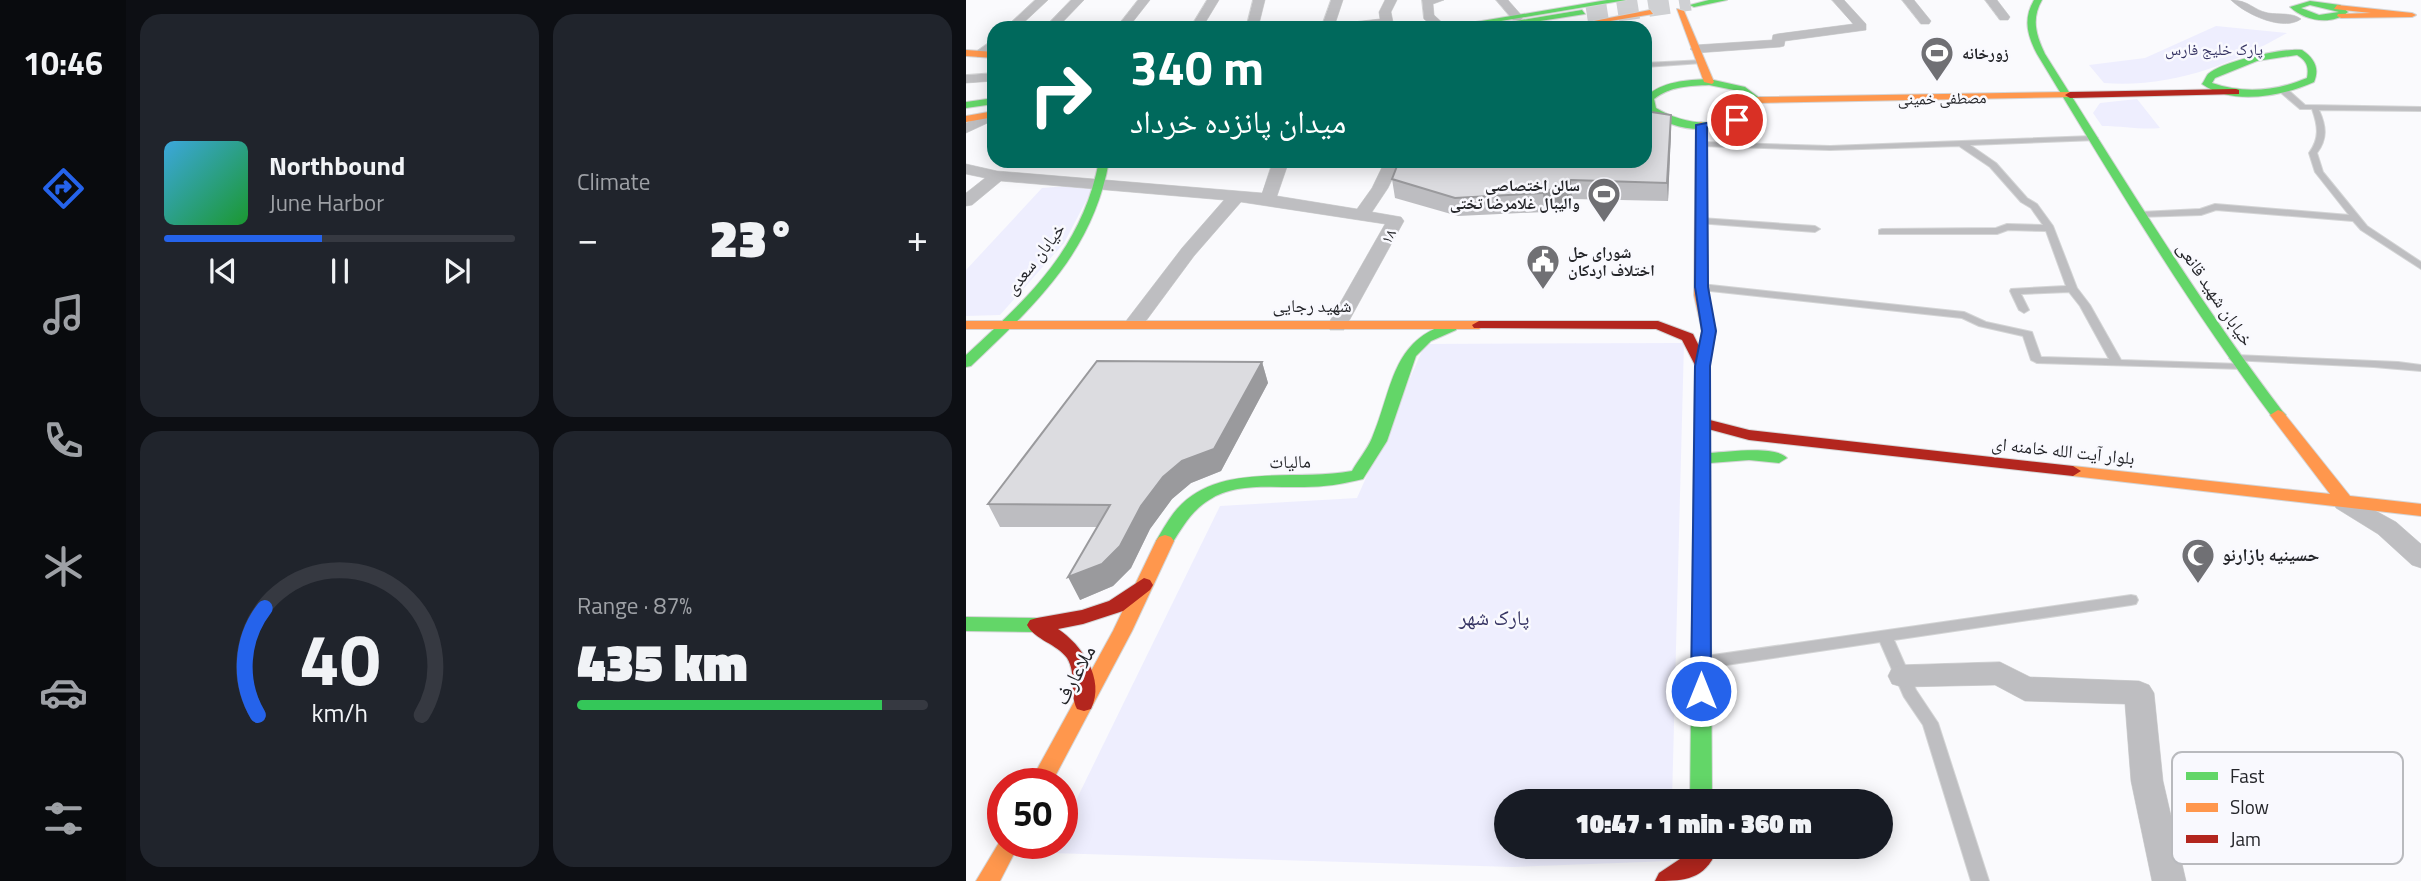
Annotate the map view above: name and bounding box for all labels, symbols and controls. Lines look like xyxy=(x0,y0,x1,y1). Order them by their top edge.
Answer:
text: 340 m xyxy=(1130,29,1264,104)
sports icon: زورخانه xyxy=(1918,34,1956,83)
park label: پارک خلیج فارس xyxy=(2165,37,2263,61)
text: 10:46 xyxy=(23,39,103,87)
place label: زورخانه xyxy=(1962,41,2009,65)
icon: right xyxy=(1015,49,1106,140)
street label: مصطفی خمینی xyxy=(1897,85,1987,111)
pin xyxy=(1707,90,1767,150)
text: میدان پانزده خرداد xyxy=(1130,97,1346,145)
icon: arrive xyxy=(1718,101,1756,139)
text: Northbound xyxy=(269,146,405,185)
icon: directions xyxy=(39,164,88,213)
text: Climate xyxy=(577,164,650,199)
place label: سالن اختصاصی والیبال غلامرضا تختی xyxy=(1450,173,1580,215)
sports icon: سالن اختصاصی والیبال غلامرضا تختی xyxy=(1585,175,1623,224)
text: June Harbor xyxy=(269,185,384,220)
text: 23° xyxy=(710,198,795,277)
text: − xyxy=(577,209,598,267)
text: + xyxy=(907,209,928,267)
street label: خیابان سعدی xyxy=(998,217,1072,301)
street label: ۱۸ xyxy=(1374,224,1402,248)
street label: خیابان شهید قانعی xyxy=(2170,236,2260,351)
place label: شورای حل اختلاف اردکان xyxy=(1568,240,1655,282)
public building icon: شورای حل اختلاف اردکان xyxy=(1524,242,1562,291)
icon: previous xyxy=(204,252,242,290)
icon: pause xyxy=(321,252,359,290)
icon: next xyxy=(438,252,476,290)
icon: music xyxy=(39,290,88,339)
street label: شهید رجایی xyxy=(1272,292,1352,319)
icon: phone xyxy=(39,416,88,465)
street label: بلوار آیت الله خامنه ای xyxy=(1990,430,2136,471)
street label: مالیات xyxy=(1269,448,1311,475)
mosque icon: حسینیه بازارنو xyxy=(2179,536,2217,585)
place label: حسینیه بازارنو xyxy=(2222,541,2320,568)
icon: climate xyxy=(39,542,88,591)
text: Range · 87% xyxy=(577,588,692,623)
park label: پارک شهر xyxy=(1458,601,1529,633)
text: 40 xyxy=(299,603,380,713)
text: 435 km xyxy=(577,622,748,701)
street label: ملاعارف xyxy=(1045,639,1103,710)
position arrow xyxy=(1664,654,1738,728)
icon: car xyxy=(39,668,88,717)
text: km/h xyxy=(311,694,368,732)
legend xyxy=(2172,752,2403,864)
text: Fast xyxy=(2230,761,2265,790)
speed limit sign: 50 xyxy=(987,768,1078,859)
text: Slow xyxy=(2230,792,2269,821)
icon: filters xyxy=(39,794,88,843)
text: 10:47 · 1 min · 360 m xyxy=(1575,804,1812,843)
text: Jam xyxy=(2230,824,2261,853)

